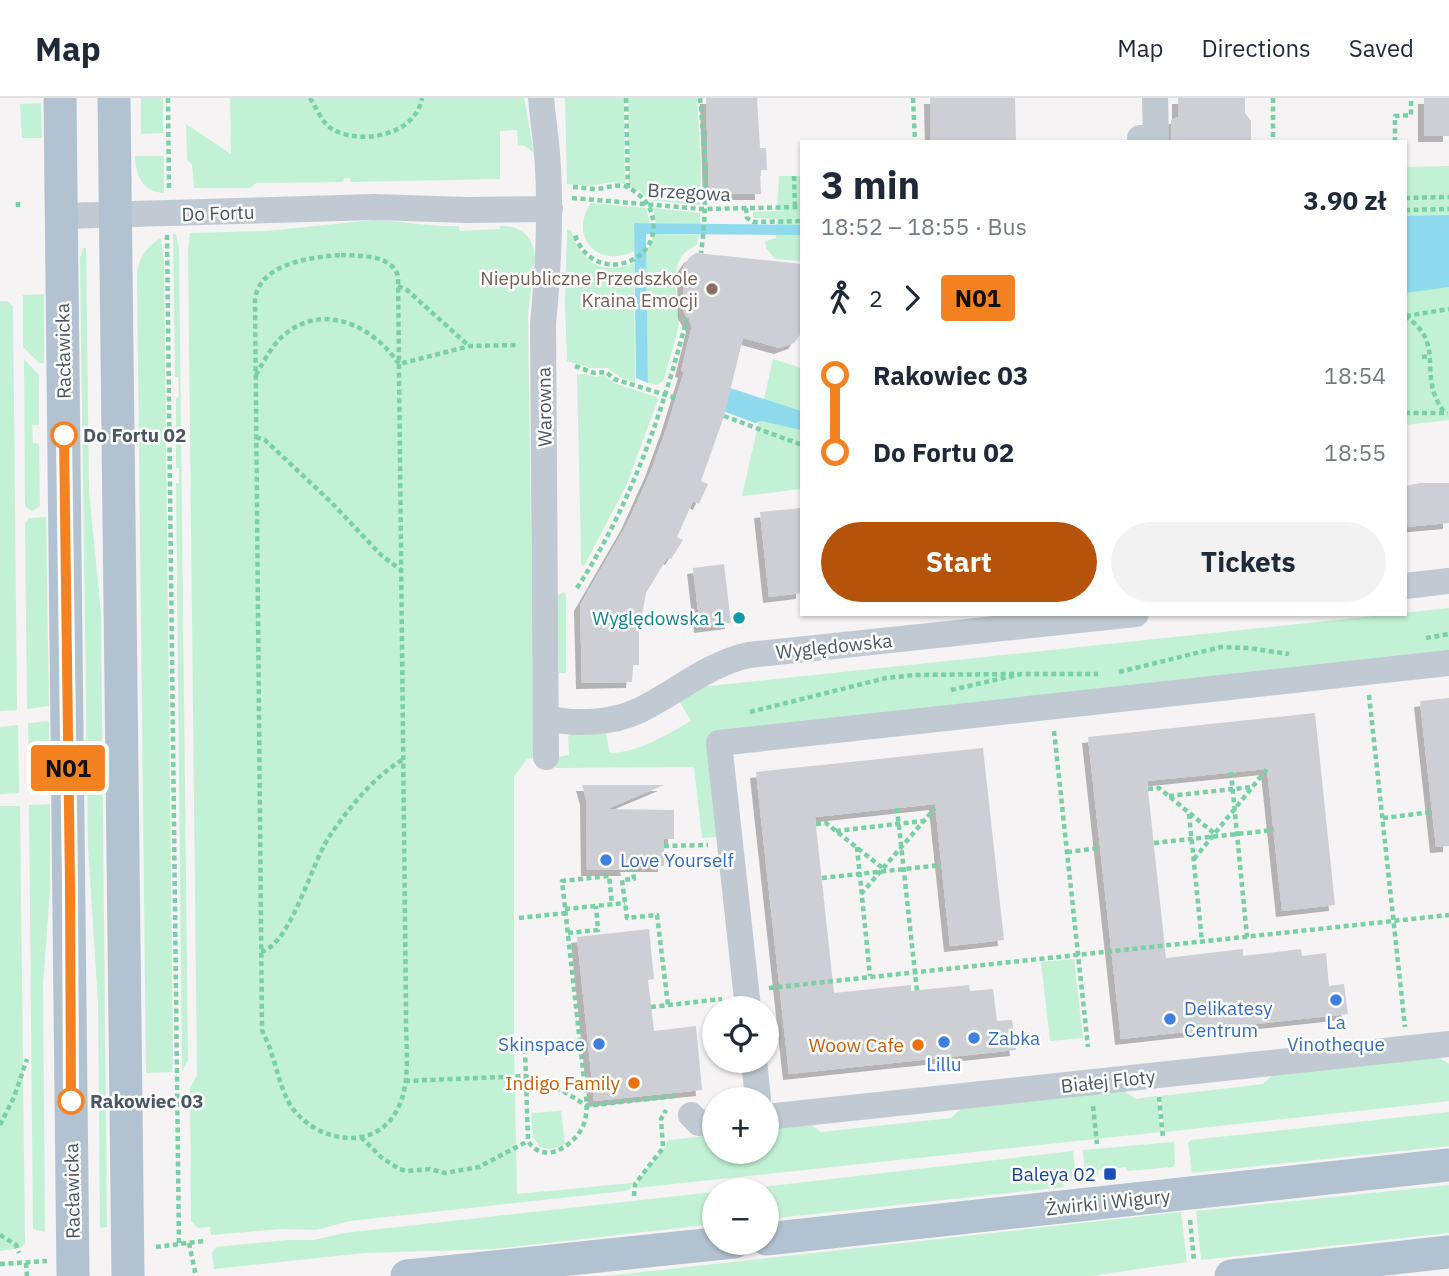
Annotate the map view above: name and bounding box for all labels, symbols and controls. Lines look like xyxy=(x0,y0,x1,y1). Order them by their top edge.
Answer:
text: Map xyxy=(35,27,101,70)
text: Map xyxy=(1117,32,1163,64)
text: Directions xyxy=(1201,32,1311,64)
text: Saved xyxy=(1349,32,1414,64)
text: 3 min xyxy=(821,160,920,209)
street label: Brzegowa xyxy=(647,178,731,206)
text: 3.90 zł xyxy=(1303,183,1386,217)
street label: Do Fortu xyxy=(181,200,255,226)
text: 18:52 – 18:55 · Bus xyxy=(821,211,1027,241)
place label: Niepubliczne Przedszkole Kraina Emocji xyxy=(480,266,698,312)
icon: walk xyxy=(821,279,859,317)
icon: forward xyxy=(893,279,931,317)
marker: Niepubliczne Przedszkole Kraina Emocji xyxy=(704,281,720,297)
text: N01 xyxy=(955,282,1001,314)
text: 2 xyxy=(869,283,883,313)
street label: Racławicka xyxy=(50,303,76,399)
text: Rakowiec 03 xyxy=(873,358,1028,392)
text: 18:54 xyxy=(1324,360,1386,390)
street label: Warowna xyxy=(531,367,557,447)
marker: Do Fortu 02 xyxy=(51,422,77,448)
place label: Do Fortu 02 xyxy=(83,423,186,447)
text: Do Fortu 02 xyxy=(873,435,1014,469)
text: 18:55 xyxy=(1324,437,1386,467)
button: Start xyxy=(821,522,1097,602)
button: Tickets xyxy=(1111,522,1386,602)
place label: Wyględowska 1 xyxy=(592,606,725,630)
marker: Wyględowska 1 xyxy=(731,610,747,626)
street label: Wyględowska xyxy=(775,628,893,664)
line badge: N01 xyxy=(28,745,108,791)
text: N01 xyxy=(45,752,91,784)
place label: Love Yourself xyxy=(620,848,734,872)
marker: Love Yourself xyxy=(598,852,614,868)
marker: La Vinotheque xyxy=(1328,992,1344,1008)
map controls xyxy=(702,996,779,1255)
button: locate xyxy=(702,996,779,1073)
place label: Delikatesy Centrum xyxy=(1184,996,1273,1042)
place label: La Vinotheque xyxy=(1287,1010,1385,1056)
marker: Delikatesy Centrum xyxy=(1162,1011,1178,1027)
place label: Zabka xyxy=(988,1026,1040,1050)
marker: Zabka xyxy=(966,1030,982,1046)
place label: Skinspace xyxy=(498,1032,585,1056)
place label: Woow Cafe xyxy=(809,1033,904,1057)
marker: Lillu xyxy=(936,1034,952,1050)
marker: Skinspace xyxy=(591,1036,607,1052)
marker: Woow Cafe xyxy=(910,1037,926,1053)
place label: Lillu xyxy=(926,1052,962,1076)
street label: Białej Floty xyxy=(1060,1064,1157,1098)
place label: Indigo Family xyxy=(505,1071,621,1095)
marker: Indigo Family xyxy=(626,1075,642,1091)
button: + xyxy=(702,1087,779,1164)
marker: Rakowiec 03 xyxy=(58,1088,84,1114)
place label: Rakowiec 03 xyxy=(90,1089,204,1113)
street label: Racławicka xyxy=(59,1143,85,1239)
place label: Baleya 02 xyxy=(1011,1162,1096,1186)
marker: Baleya 02 xyxy=(1102,1166,1118,1182)
button: − xyxy=(702,1178,779,1255)
street label: Żwirki i Wigury xyxy=(1045,1183,1172,1220)

